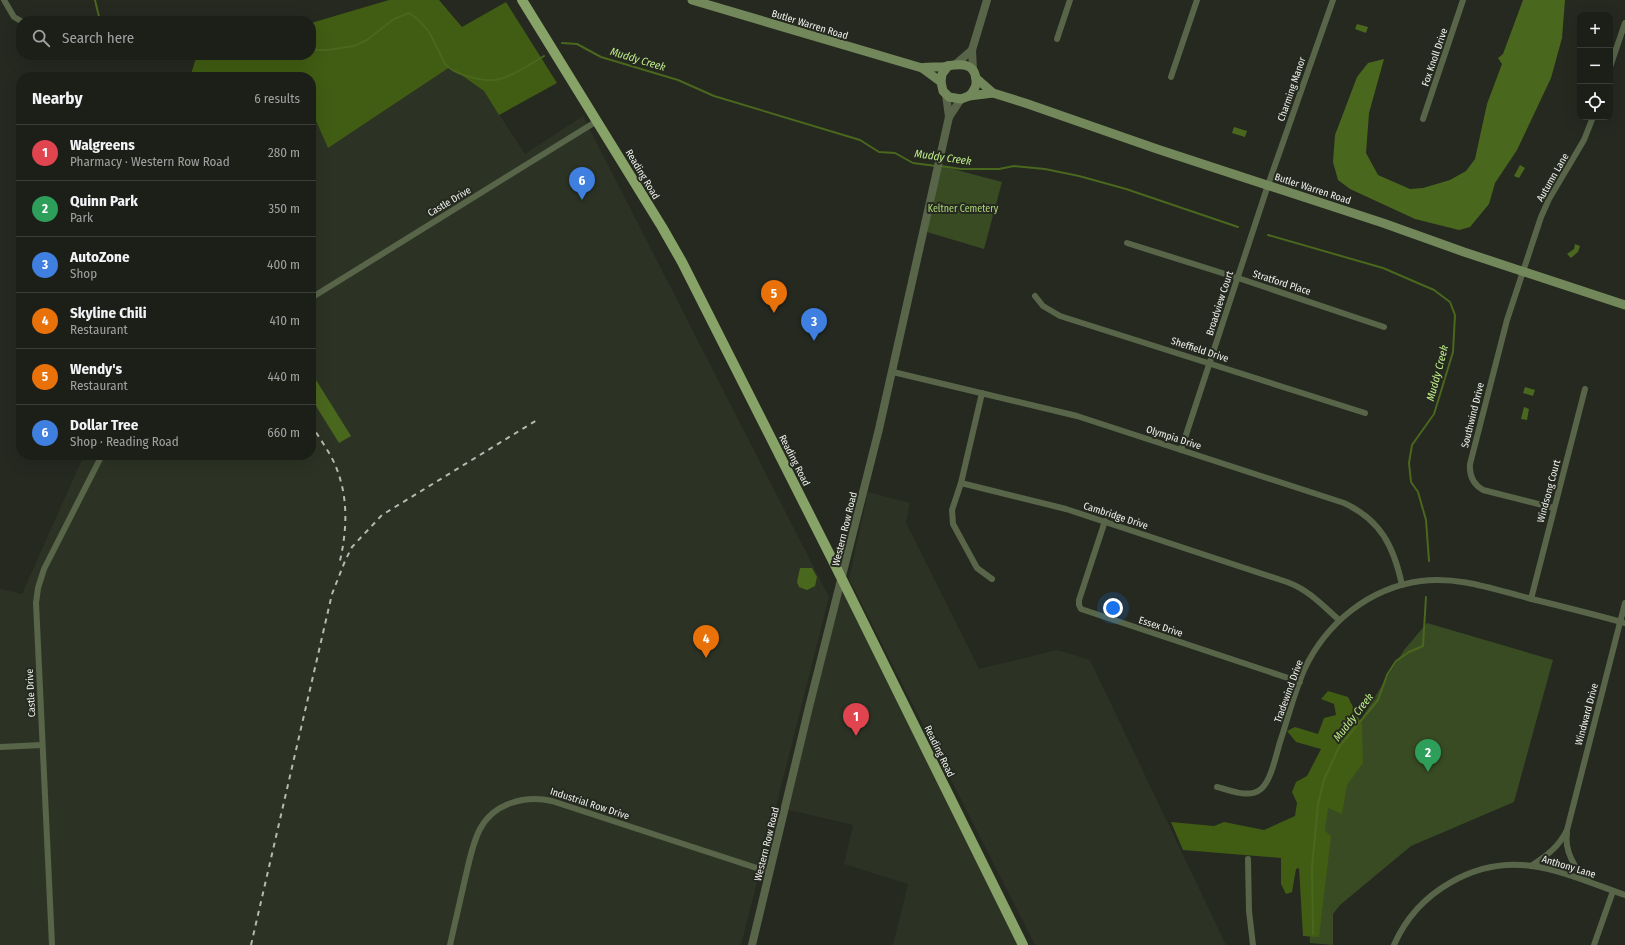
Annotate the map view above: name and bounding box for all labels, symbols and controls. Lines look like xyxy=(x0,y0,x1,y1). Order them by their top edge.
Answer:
street label: Butler Warren Road xyxy=(770,8,849,42)
map controls xyxy=(1577,12,1613,120)
button: + xyxy=(1577,12,1613,48)
search box xyxy=(16,16,316,60)
icon: search xyxy=(30,27,52,49)
street label: Fox Knoll Drive xyxy=(1419,27,1450,88)
text: Search here xyxy=(62,29,134,47)
water label: Muddy Creek xyxy=(609,45,668,74)
button: − xyxy=(1577,48,1613,84)
street label: Charming Manor xyxy=(1275,55,1309,123)
button: locate xyxy=(1577,84,1613,120)
text: Nearby xyxy=(32,88,83,109)
text: 6 results xyxy=(254,91,300,106)
text: Walgreens xyxy=(70,136,135,154)
text: 1 xyxy=(42,145,48,160)
text: 280 m xyxy=(268,145,300,160)
street label: Reading Road xyxy=(623,147,662,202)
water label: Muddy Creek xyxy=(914,147,973,168)
street label: Autumn Lane xyxy=(1534,151,1572,204)
text: Pharmacy · Western Row Road xyxy=(70,154,230,169)
pin: 6 xyxy=(569,167,595,200)
street label: Butler Warren Road xyxy=(1273,171,1352,207)
street label: Castle Drive xyxy=(426,184,473,219)
text: Quinn Park xyxy=(70,192,138,210)
text: 2 xyxy=(42,201,48,216)
text: 350 m xyxy=(268,201,300,216)
park label: Keltner Cemetery xyxy=(928,203,999,215)
text: Park xyxy=(70,210,93,225)
text: AutoZone xyxy=(70,248,130,266)
text: 3 xyxy=(42,257,48,272)
text: 400 m xyxy=(267,257,300,272)
text: Shop xyxy=(70,266,97,281)
street label: Stratford Place xyxy=(1251,268,1312,298)
street label: Broadview Court xyxy=(1204,269,1236,337)
pin: 5 xyxy=(761,280,787,313)
text: Skyline Chili xyxy=(70,304,147,322)
pin: 3 xyxy=(801,308,827,341)
text: 4 xyxy=(42,313,48,328)
text: 410 m xyxy=(270,313,300,328)
text: Restaurant xyxy=(70,322,128,337)
street label: Sheffield Drive xyxy=(1169,335,1230,365)
water label: Muddy Creek xyxy=(1424,343,1451,402)
text: Wendy's xyxy=(70,360,122,378)
text: 5 xyxy=(42,369,48,384)
text: 440 m xyxy=(268,369,300,384)
text: Restaurant xyxy=(70,378,128,393)
street label: Southwind Drive xyxy=(1459,381,1487,449)
text: Dollar Tree xyxy=(70,416,138,434)
street label: Olympia Drive xyxy=(1145,423,1203,453)
text: 6 xyxy=(42,425,48,440)
text: 660 m xyxy=(267,425,300,440)
street label: Reading Road xyxy=(776,433,812,488)
text: Shop · Reading Road xyxy=(70,434,179,449)
street label: Windsong Court xyxy=(1535,458,1563,524)
street label: Western Row Road xyxy=(830,491,860,568)
street label: Cambridge Drive xyxy=(1082,500,1150,532)
your location xyxy=(1103,598,1123,618)
street label: Essex Drive xyxy=(1137,614,1184,640)
pin: 4 xyxy=(693,625,719,658)
street label: Tradewind Drive xyxy=(1272,658,1306,724)
street label: Castle Drive xyxy=(24,668,38,717)
street label: Windward Drive xyxy=(1573,682,1601,747)
water label: Muddy Creek xyxy=(1331,690,1376,744)
pin: 1 xyxy=(843,703,869,736)
street label: Reading Road xyxy=(921,724,957,779)
pin: 2 xyxy=(1415,739,1441,772)
street label: Industrial Row Drive xyxy=(549,786,631,822)
street label: Western Row Road xyxy=(752,806,782,883)
street label: Anthony Lane xyxy=(1540,853,1597,881)

